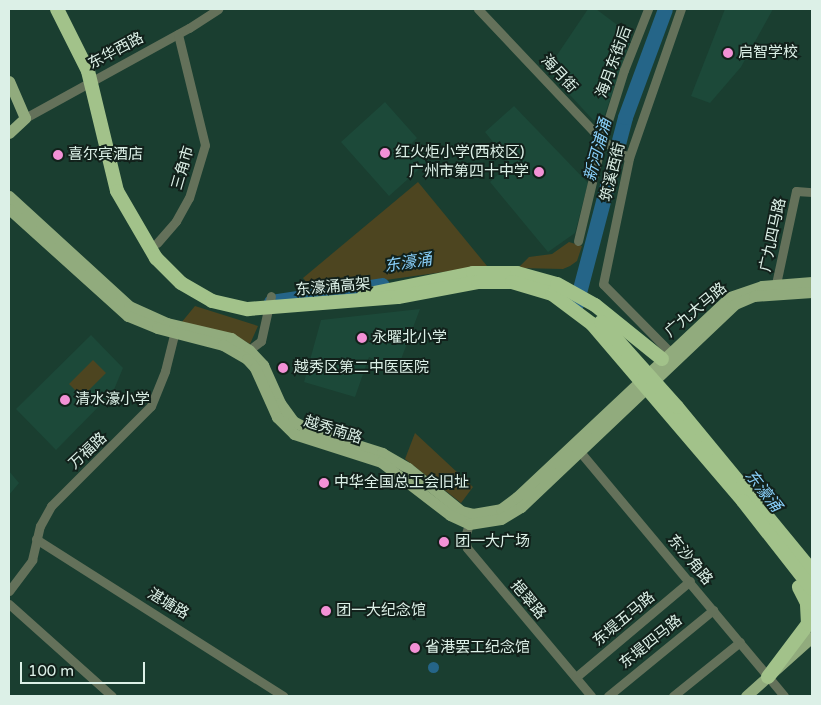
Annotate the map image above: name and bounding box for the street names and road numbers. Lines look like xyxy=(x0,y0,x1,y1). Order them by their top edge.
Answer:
street label: 海月东街后 xyxy=(593,24,635,100)
street label: 东华西路 xyxy=(85,29,147,73)
street label: 海月街 xyxy=(537,51,581,97)
street label: 筑溪西街 xyxy=(597,141,629,203)
street label: 三角市 xyxy=(168,144,198,192)
street label: 广九四马路 xyxy=(756,196,790,274)
street label: 东濠涌高架 xyxy=(295,275,371,299)
street label: 广九大马路 xyxy=(661,279,731,341)
street label: 越秀南路 xyxy=(302,412,364,448)
street label: 万福路 xyxy=(65,429,111,473)
street label: 东沙角路 xyxy=(664,531,716,589)
street label: 挹翠路 xyxy=(507,577,549,623)
street label: 湛塘路 xyxy=(144,585,192,623)
street label: 东堤五马路 xyxy=(589,588,659,650)
street label: 东堤四马路 xyxy=(616,611,686,673)

